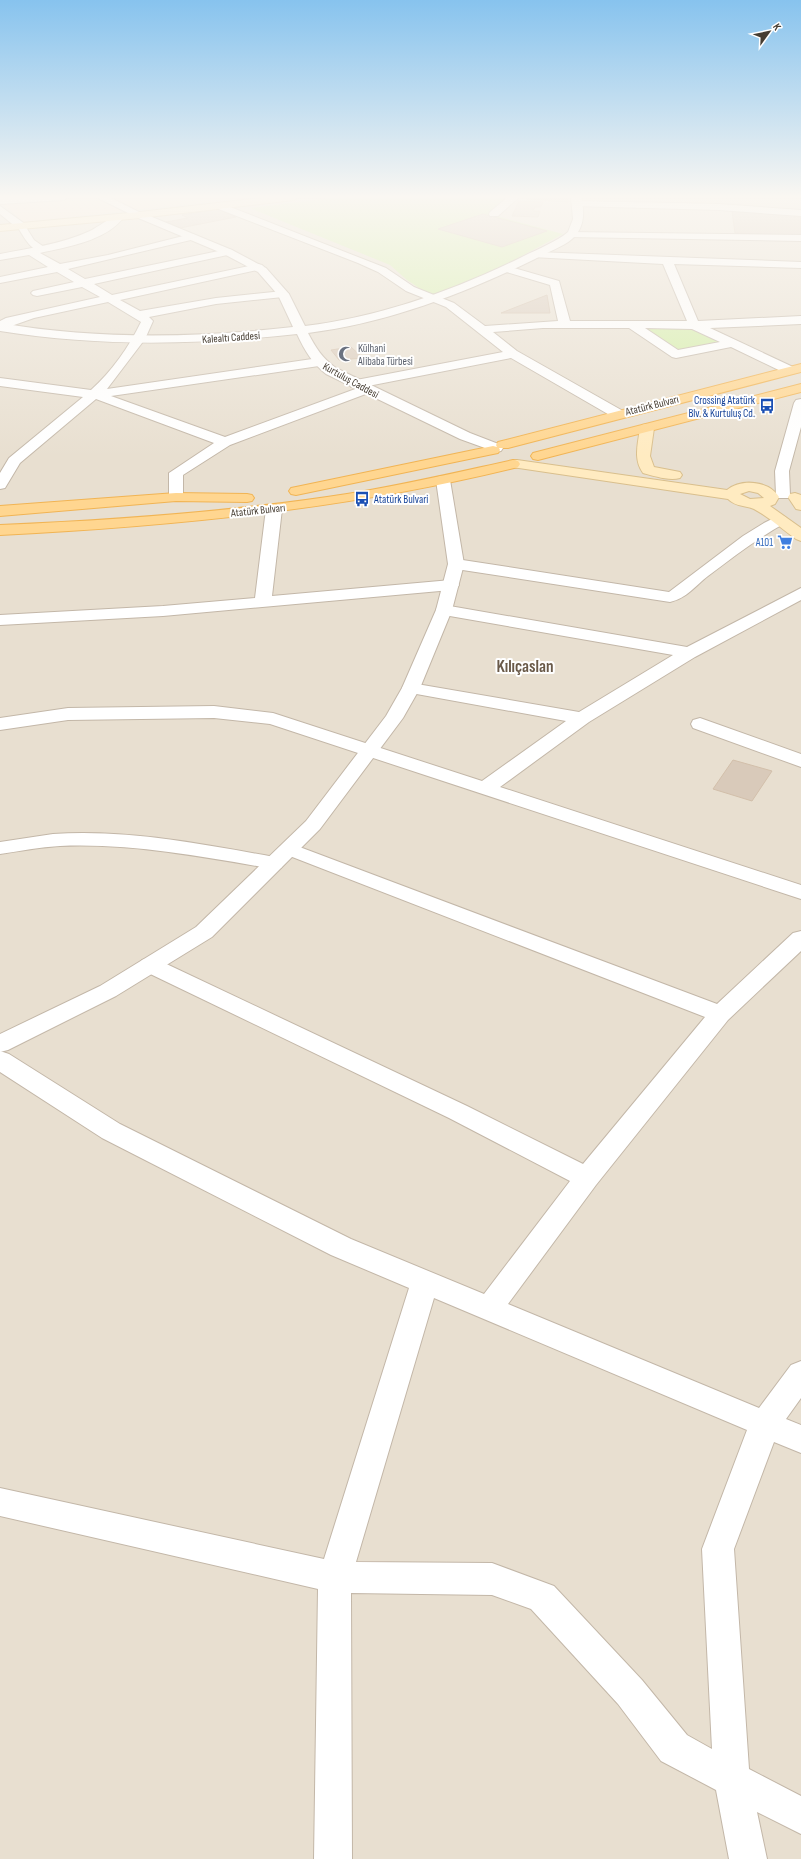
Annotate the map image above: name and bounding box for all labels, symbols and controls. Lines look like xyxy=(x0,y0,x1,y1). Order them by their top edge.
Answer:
north arrow xyxy=(749,12,789,52)
text: K xyxy=(770,21,784,33)
street label: Kalealtı Caddesi xyxy=(202,329,260,346)
place label: Külhani Alibaba Türbesi xyxy=(357,342,413,368)
mosque icon: Külhani Alibaba Türbesi xyxy=(337,345,355,363)
street label: Kurtuluş Caddesi xyxy=(320,360,381,401)
street label: Atatürk Bulvarı xyxy=(623,393,680,419)
place label: Crossing Atatürk Blv. & Kurtuluş Cd. xyxy=(688,394,756,420)
bus stop icon: Crossing Atatürk Blv. & Kurtuluş Cd. xyxy=(758,397,776,415)
bus stop icon: Atatürk Bulvari xyxy=(353,490,371,508)
place label: Atatürk Bulvari xyxy=(373,493,428,506)
street label: Atatürk Bulvarı xyxy=(229,501,286,520)
supermarket icon: A101 xyxy=(776,533,794,551)
place label: A101 xyxy=(755,536,773,549)
district label: Kılıçaslan xyxy=(496,657,554,677)

